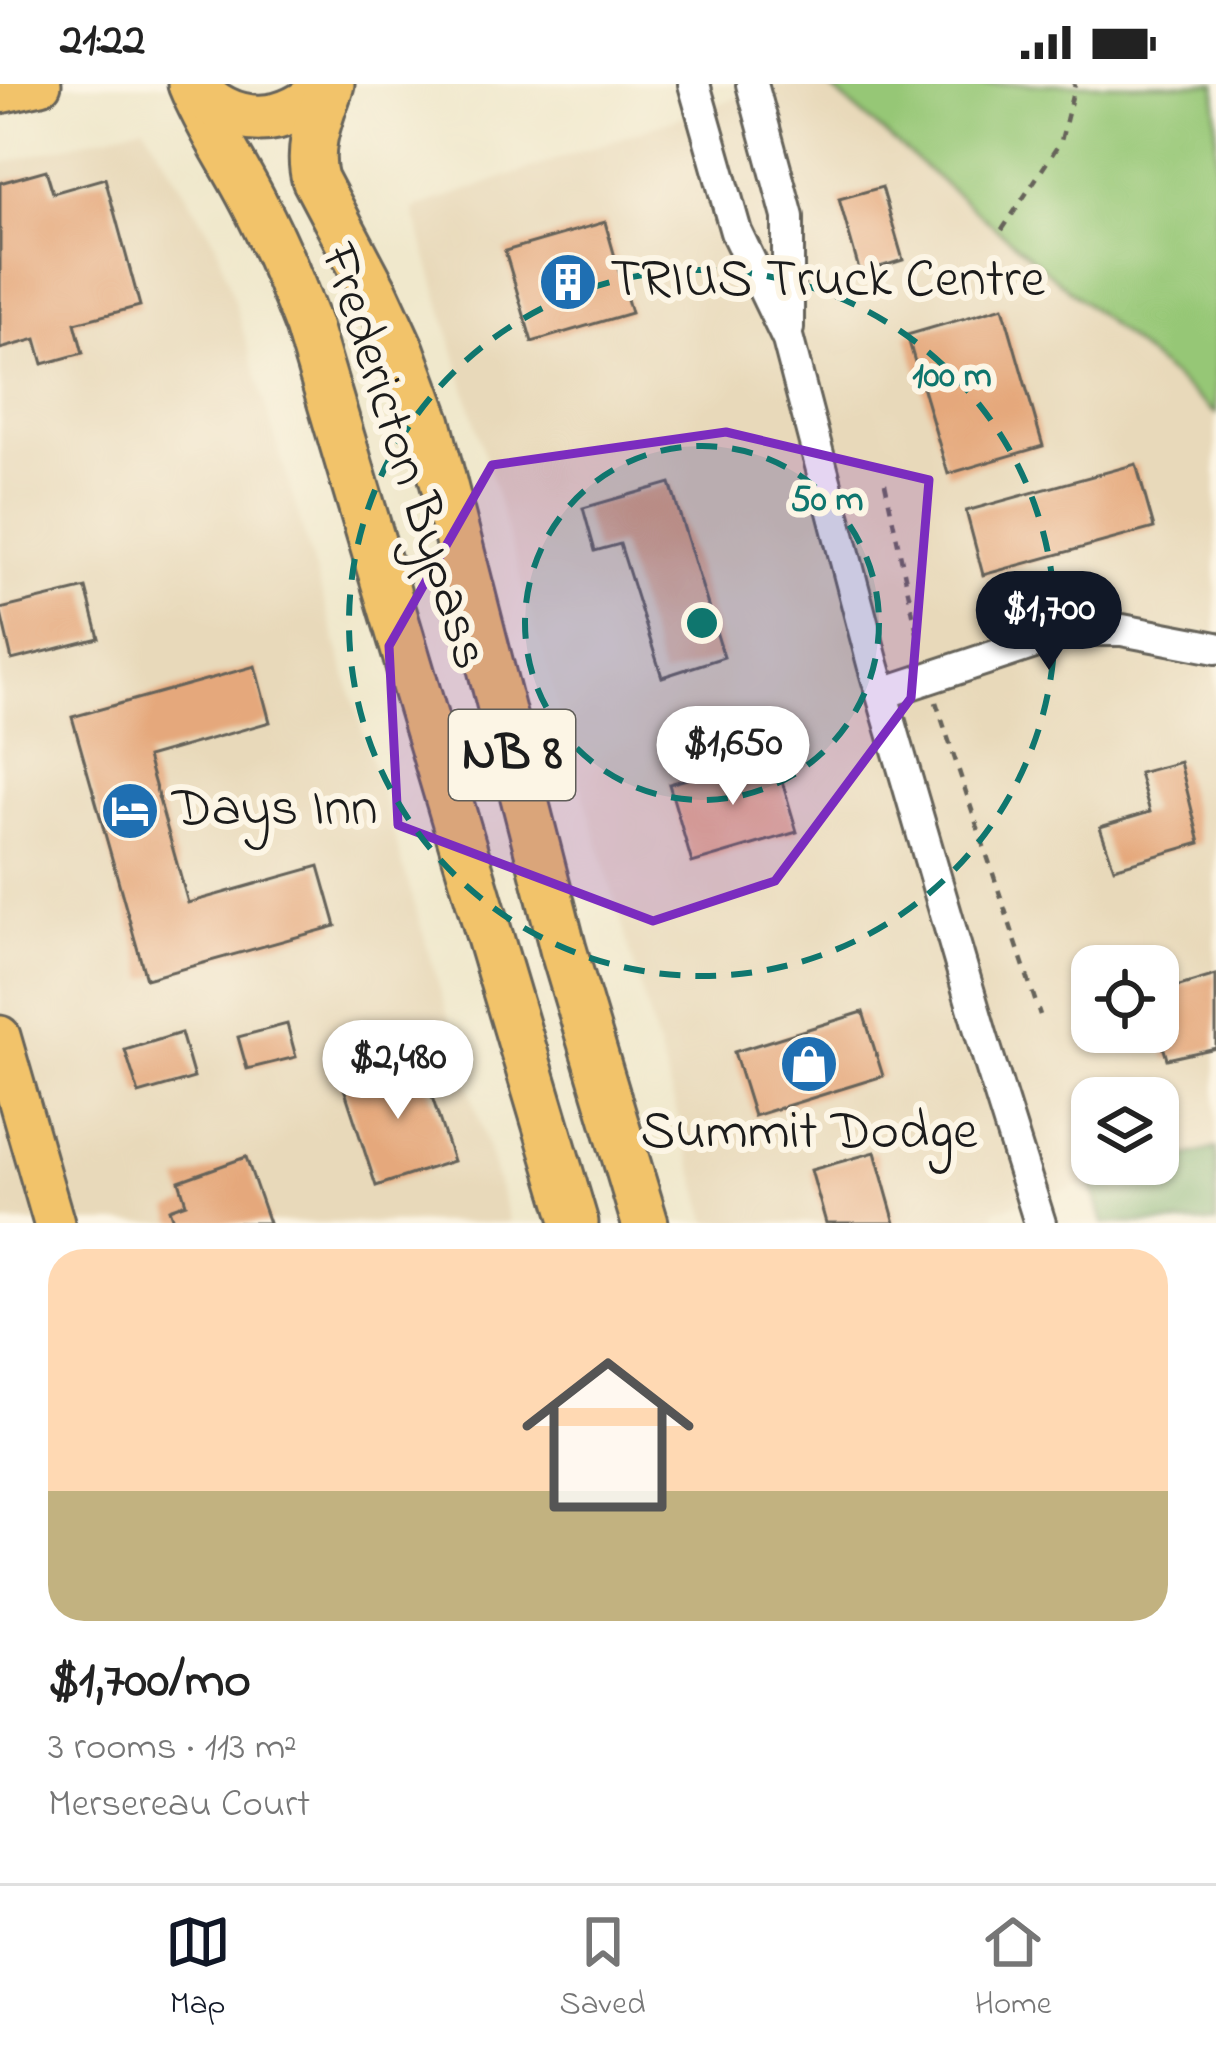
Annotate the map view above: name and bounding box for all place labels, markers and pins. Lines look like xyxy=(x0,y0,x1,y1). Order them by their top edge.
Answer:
place label: TRIUS Truck Centre xyxy=(610,243,1046,321)
building icon: TRIUS Truck Centre xyxy=(537,251,599,313)
pin: $1,700 xyxy=(951,571,1147,673)
centre of rings xyxy=(681,602,723,644)
pin: $1,650 xyxy=(635,706,831,808)
place label: Days Inn xyxy=(170,772,378,850)
hotel icon: Days Inn xyxy=(99,780,161,842)
pin: $2,480 xyxy=(300,1020,496,1122)
shop icon: Summit Dodge xyxy=(778,1033,840,1095)
place label: Summit Dodge xyxy=(640,1095,978,1174)

